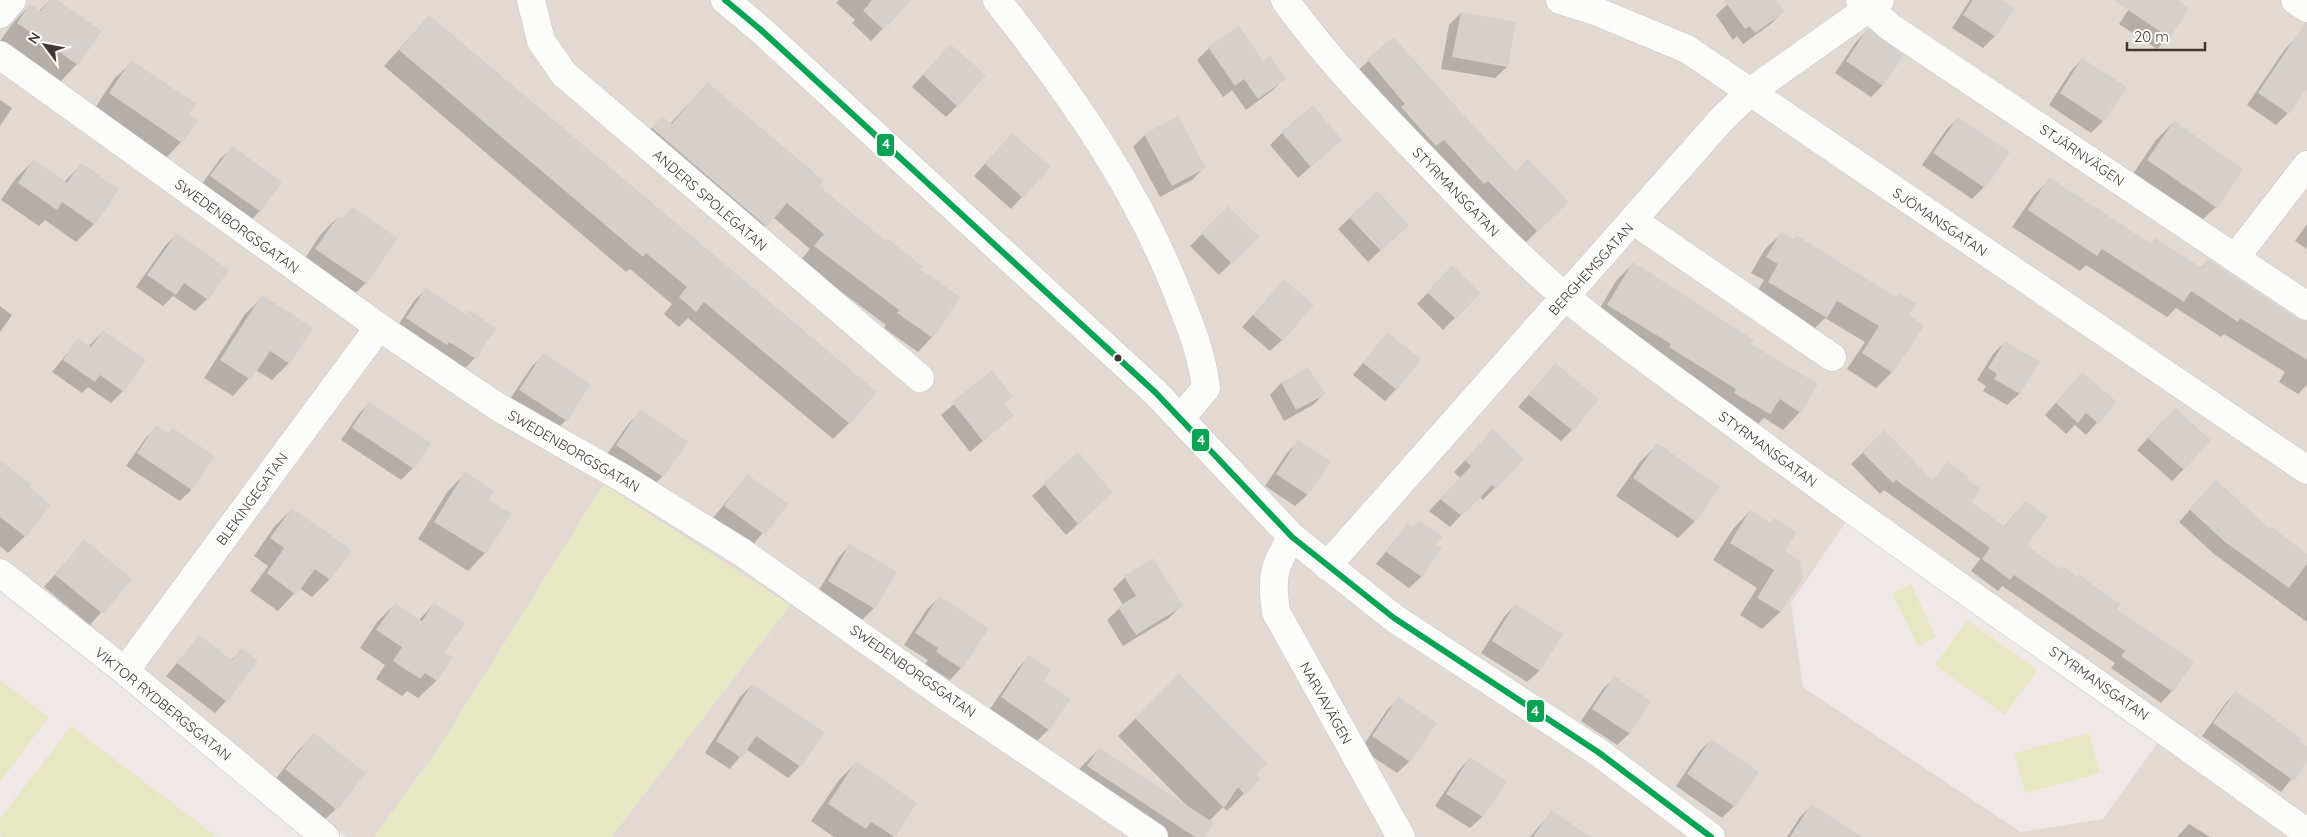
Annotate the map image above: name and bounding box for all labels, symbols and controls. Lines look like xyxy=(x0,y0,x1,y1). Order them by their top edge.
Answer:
north arrow xyxy=(20,20,70,70)
scale bar xyxy=(2127,20,2204,52)
text: 20 m xyxy=(2134,27,2169,46)
text: N xyxy=(24,29,44,47)
street label: STJÄRNVÄGEN xyxy=(2036,120,2128,190)
line badge: 4 xyxy=(876,133,895,157)
text: 4 xyxy=(882,135,890,153)
street label: STYRMANSGATAN xyxy=(1409,143,1503,241)
street label: ANDERS SPOLEGATAN xyxy=(649,145,771,255)
street label: SWEDENBORGSGATAN xyxy=(171,175,303,277)
street label: SJÖMANSGATAN xyxy=(1889,184,1991,260)
street label: BERGHEMSGATAN xyxy=(1545,219,1637,319)
unlabelled marker xyxy=(1113,353,1123,363)
street label: SWEDENBORGSGATAN xyxy=(505,406,643,496)
street label: STYRMANSGATAN xyxy=(1715,407,1821,491)
line badge: 4 xyxy=(1191,428,1210,452)
text: 4 xyxy=(1197,431,1205,449)
street label: BLEKINGEGATAN xyxy=(212,449,292,549)
street label: SWEDENBORGSGATAN xyxy=(847,621,979,721)
street label: STYRMANSGATAN xyxy=(2046,642,2152,724)
street label: VIKTOR RYDBERGSGATAN xyxy=(91,643,235,765)
street label: NARVAVÄGEN xyxy=(1296,659,1356,747)
line badge: 4 xyxy=(1526,699,1545,723)
text: 4 xyxy=(1531,702,1539,720)

